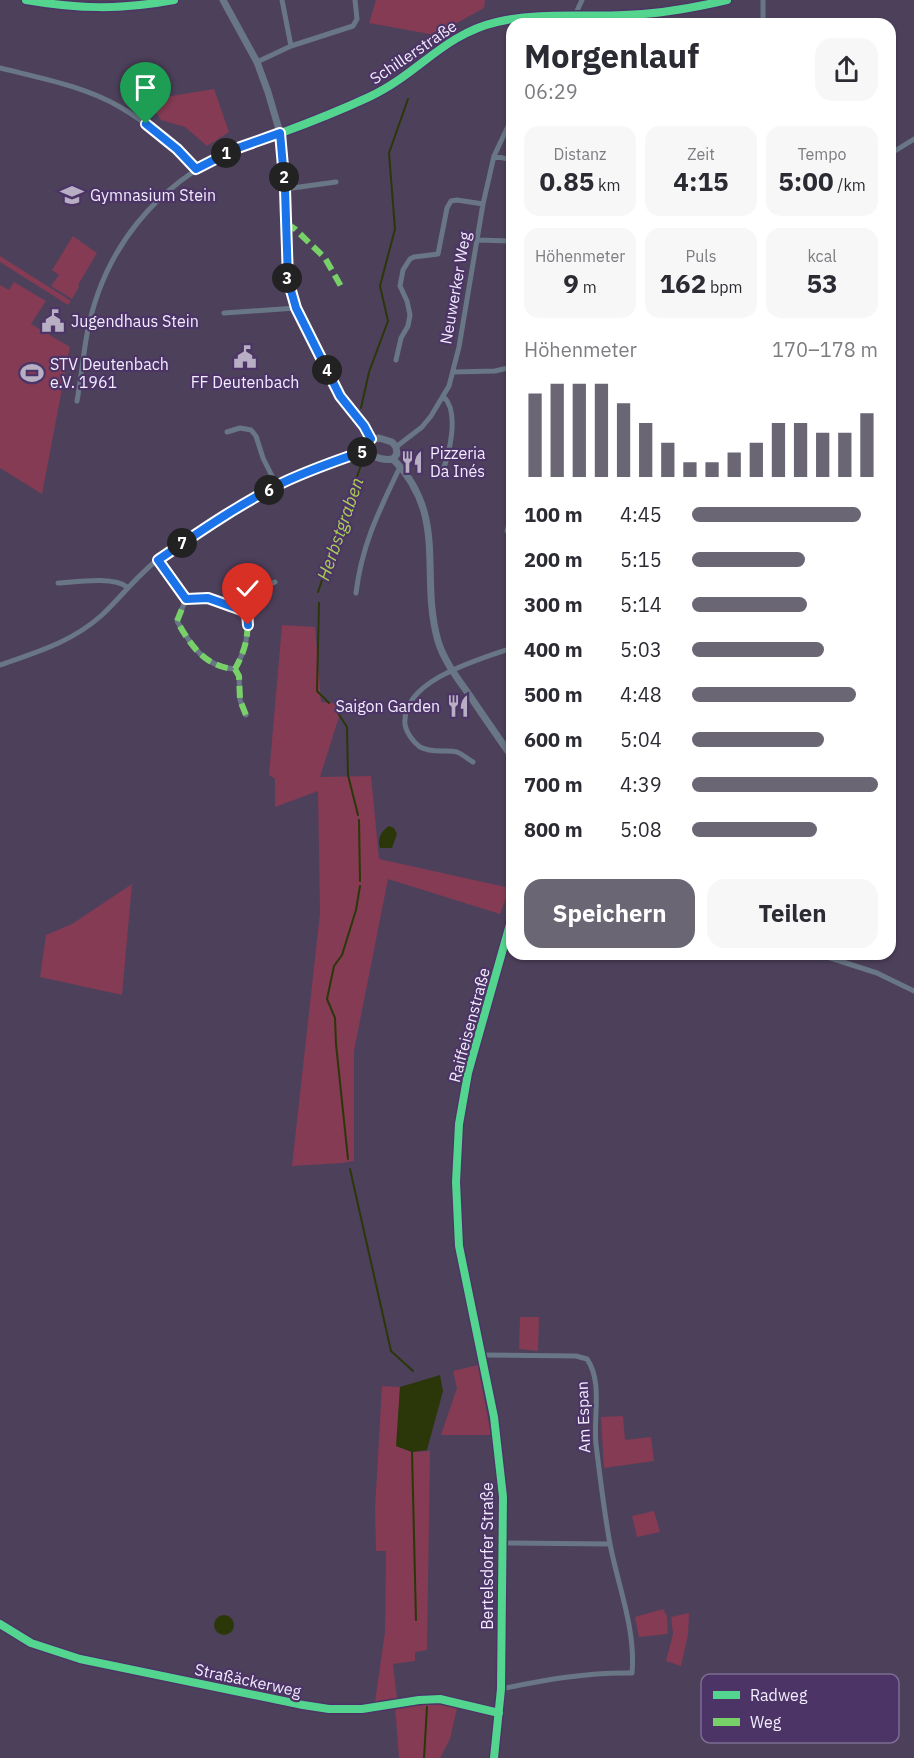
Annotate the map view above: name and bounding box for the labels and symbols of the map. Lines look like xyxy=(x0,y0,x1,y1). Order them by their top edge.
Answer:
street label: Schillerstraße xyxy=(366,16,460,88)
pin xyxy=(120,62,171,124)
pin: 1 xyxy=(211,138,241,168)
pin: 2 xyxy=(269,162,299,192)
school or university icon: Gymnasium Stein xyxy=(59,182,85,208)
place label: Gymnasium Stein xyxy=(90,185,216,205)
street label: Neuwerker Weg xyxy=(435,230,475,346)
pin: 3 xyxy=(272,263,302,293)
public building icon: Jugendhaus Stein xyxy=(40,308,66,334)
place label: Jugendhaus Stein xyxy=(71,311,199,331)
public building icon: FF Deutenbach xyxy=(232,344,258,370)
place label: STV Deutenbach e.V. 1961 xyxy=(50,354,169,392)
pin: 4 xyxy=(312,355,342,385)
sports icon: STV Deutenbach e.V. 1961 xyxy=(19,360,45,386)
place label: FF Deutenbach xyxy=(191,372,299,392)
pin: 5 xyxy=(347,437,377,467)
place label: Pizzeria Da Inés xyxy=(430,443,486,481)
restaurant icon: Pizzeria Da Inés xyxy=(399,449,425,475)
water label: Herbstgraben xyxy=(312,474,368,584)
pin: 6 xyxy=(254,475,284,505)
pin: 7 xyxy=(167,528,197,558)
pin xyxy=(222,563,273,625)
restaurant icon: Saigon Garden xyxy=(445,693,471,719)
place label: Saigon Garden xyxy=(335,696,440,716)
street label: Raiffeisenstraße xyxy=(444,965,494,1085)
street label: Am Espan xyxy=(572,1381,594,1453)
street label: Bertelsdorfer Straße xyxy=(477,1482,497,1630)
street label: Straßäckerweg xyxy=(193,1659,304,1701)
legend xyxy=(701,1674,899,1743)
text: Radweg xyxy=(750,1685,808,1705)
text: Weg xyxy=(750,1712,782,1732)

